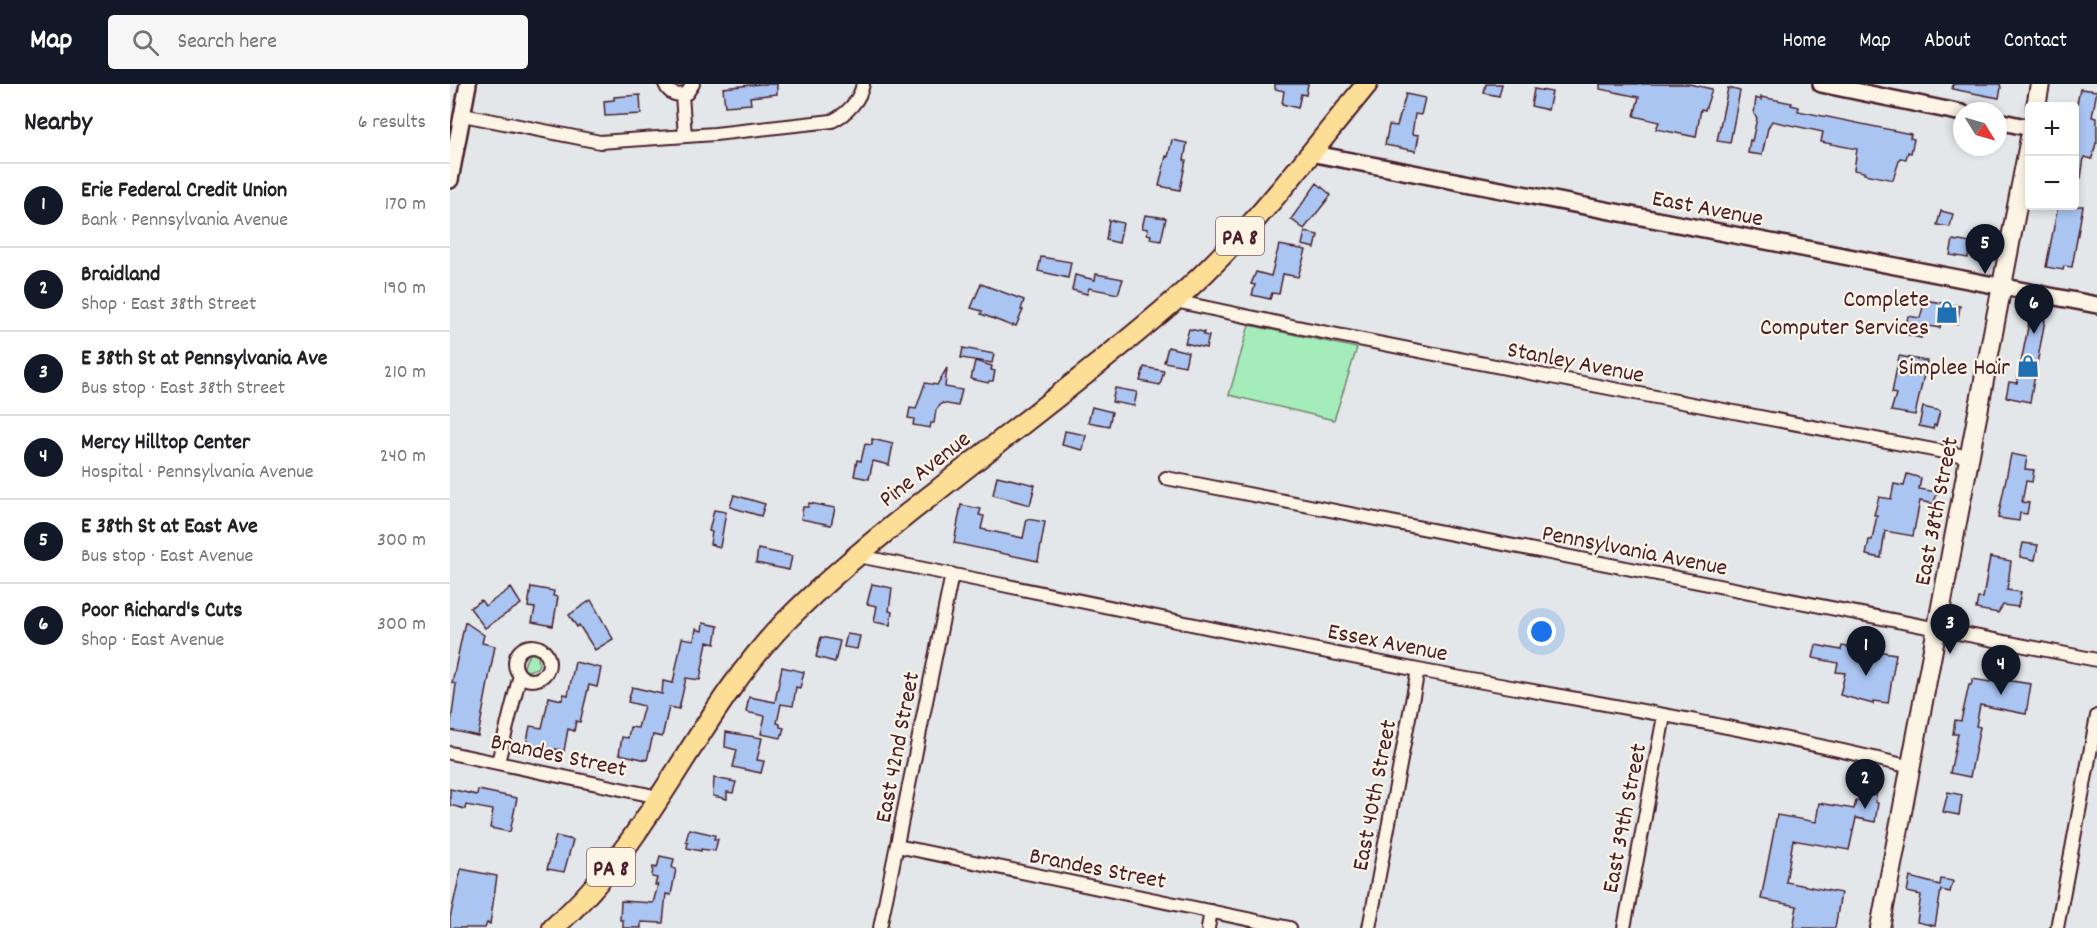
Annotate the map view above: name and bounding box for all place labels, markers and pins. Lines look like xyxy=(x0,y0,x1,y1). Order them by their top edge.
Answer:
pin: 5 xyxy=(1966,224,2005,274)
place label: Complete Computer Services xyxy=(1760,284,1929,346)
pin: 6 xyxy=(2014,284,2054,334)
shop icon: Complete Computer Services xyxy=(1934,299,1960,325)
place label: Simplee Hair xyxy=(1898,352,2010,386)
shop icon: Simplee Hair xyxy=(2015,353,2041,379)
pin: 3 xyxy=(1930,604,1970,654)
pin: 1 xyxy=(1846,626,1886,676)
pin: 4 xyxy=(1982,646,2020,695)
pin: 2 xyxy=(1846,760,1884,809)

